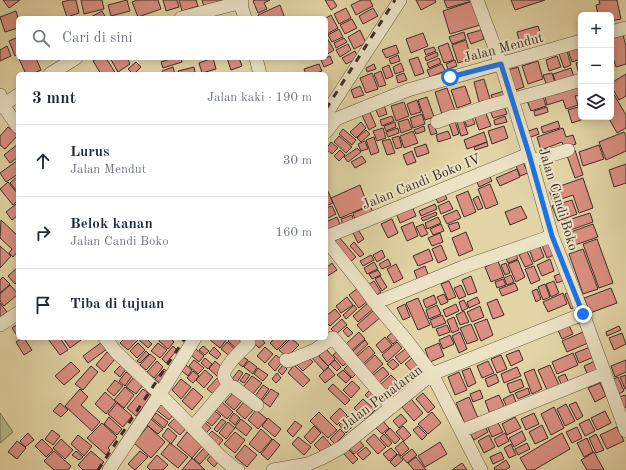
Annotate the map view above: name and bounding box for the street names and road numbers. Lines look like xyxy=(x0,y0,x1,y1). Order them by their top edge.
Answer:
street label: Jalan Mendut xyxy=(462,31,545,65)
street label: Jalan Candi Boko xyxy=(536,146,580,252)
street label: Jalan Candi Boko IV xyxy=(360,152,483,212)
street label: Jalan Penataran xyxy=(338,362,425,433)

